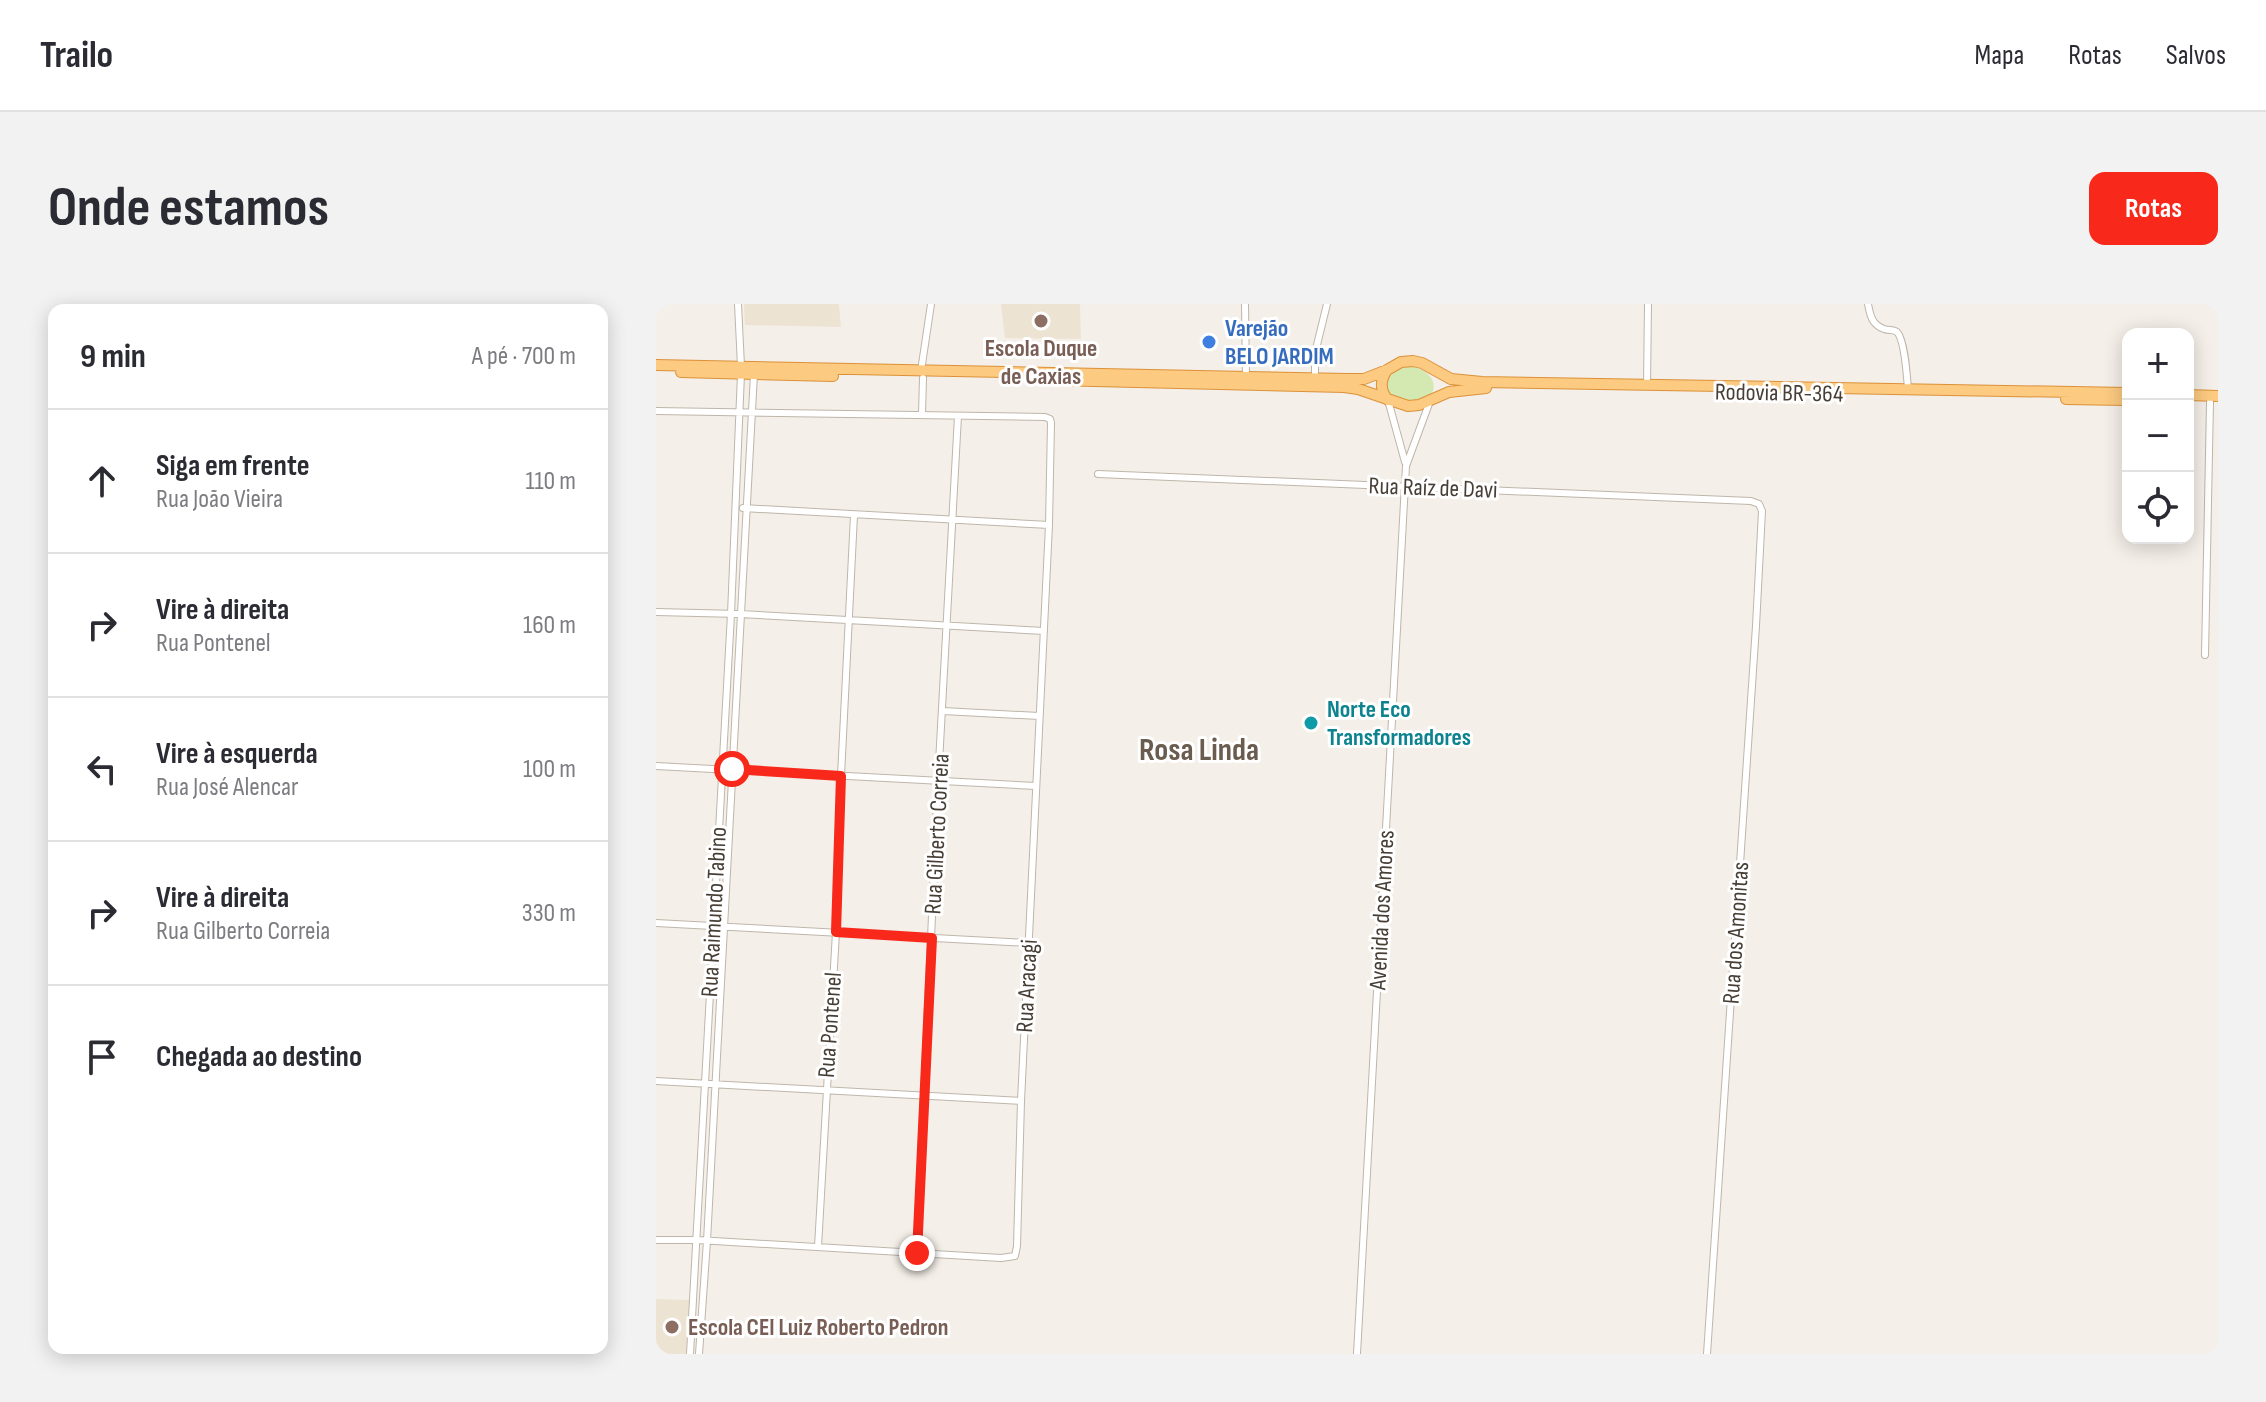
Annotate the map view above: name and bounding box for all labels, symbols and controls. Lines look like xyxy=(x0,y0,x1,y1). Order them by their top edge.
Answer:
text: Trailo xyxy=(40,33,113,78)
text: Mapa xyxy=(1975,39,2024,72)
text: Rotas xyxy=(2068,39,2122,72)
text: Salvos xyxy=(2166,39,2226,72)
button: Rotas xyxy=(2089,172,2218,245)
text: Onde estamos xyxy=(48,175,329,242)
marker: Escola Duque de Caxias xyxy=(1032,312,1050,330)
place label: Varejão BELO JARDIM xyxy=(1225,314,1334,371)
map controls xyxy=(2122,328,2194,544)
button: + xyxy=(2122,328,2194,400)
marker: Varejão BELO JARDIM xyxy=(1200,333,1218,351)
place label: Escola Duque de Caxias xyxy=(985,334,1097,391)
text: 9 min xyxy=(80,336,146,377)
text: A pé · 700 m xyxy=(472,341,576,372)
street label: Rodovia BR-364 xyxy=(1715,377,1843,409)
button: − xyxy=(2122,400,2194,472)
text: Siga em frente xyxy=(156,448,309,484)
icon: ahead xyxy=(80,459,124,503)
text: 110 m xyxy=(525,466,576,497)
street label: Rua Raíz de Davi xyxy=(1368,471,1498,505)
button: locate xyxy=(2122,472,2194,544)
text: Rua João Vieira xyxy=(156,484,283,515)
text: Vire à direita xyxy=(156,592,289,628)
icon: right xyxy=(80,603,124,647)
text: 160 m xyxy=(523,610,576,641)
text: Rua Pontenel xyxy=(156,628,271,659)
place label: Norte Eco Transformadores xyxy=(1327,695,1471,752)
marker: Norte Eco Transformadores xyxy=(1302,714,1320,732)
district label: Rosa Linda xyxy=(1139,731,1259,770)
text: Vire à esquerda xyxy=(156,736,318,772)
icon: left xyxy=(80,747,124,791)
route start xyxy=(714,751,750,787)
street label: Rua Gilberto Correia xyxy=(918,753,956,915)
text: 100 m xyxy=(523,754,576,785)
text: Rua José Alencar xyxy=(156,772,298,803)
street label: Rua Raimundo Tabino xyxy=(695,826,733,998)
street label: Avenida dos Amores xyxy=(1363,829,1401,992)
street label: Rua dos Amonitas xyxy=(1717,861,1755,1005)
text: Vire à direita xyxy=(156,880,289,916)
icon: right xyxy=(80,891,124,935)
text: 330 m xyxy=(522,898,576,929)
text: Rua Gilberto Correia xyxy=(156,916,330,947)
street label: Rua Aracagi xyxy=(1010,939,1044,1033)
street label: Rua Pontenel xyxy=(812,971,848,1079)
icon: arrive xyxy=(80,1035,124,1079)
text: Chegada ao destino xyxy=(156,1039,362,1075)
route end xyxy=(899,1235,935,1271)
place label: Escola CEI Luiz Roberto Pedron xyxy=(688,1313,949,1342)
marker: Escola CEI Luiz Roberto Pedron xyxy=(663,1318,681,1336)

